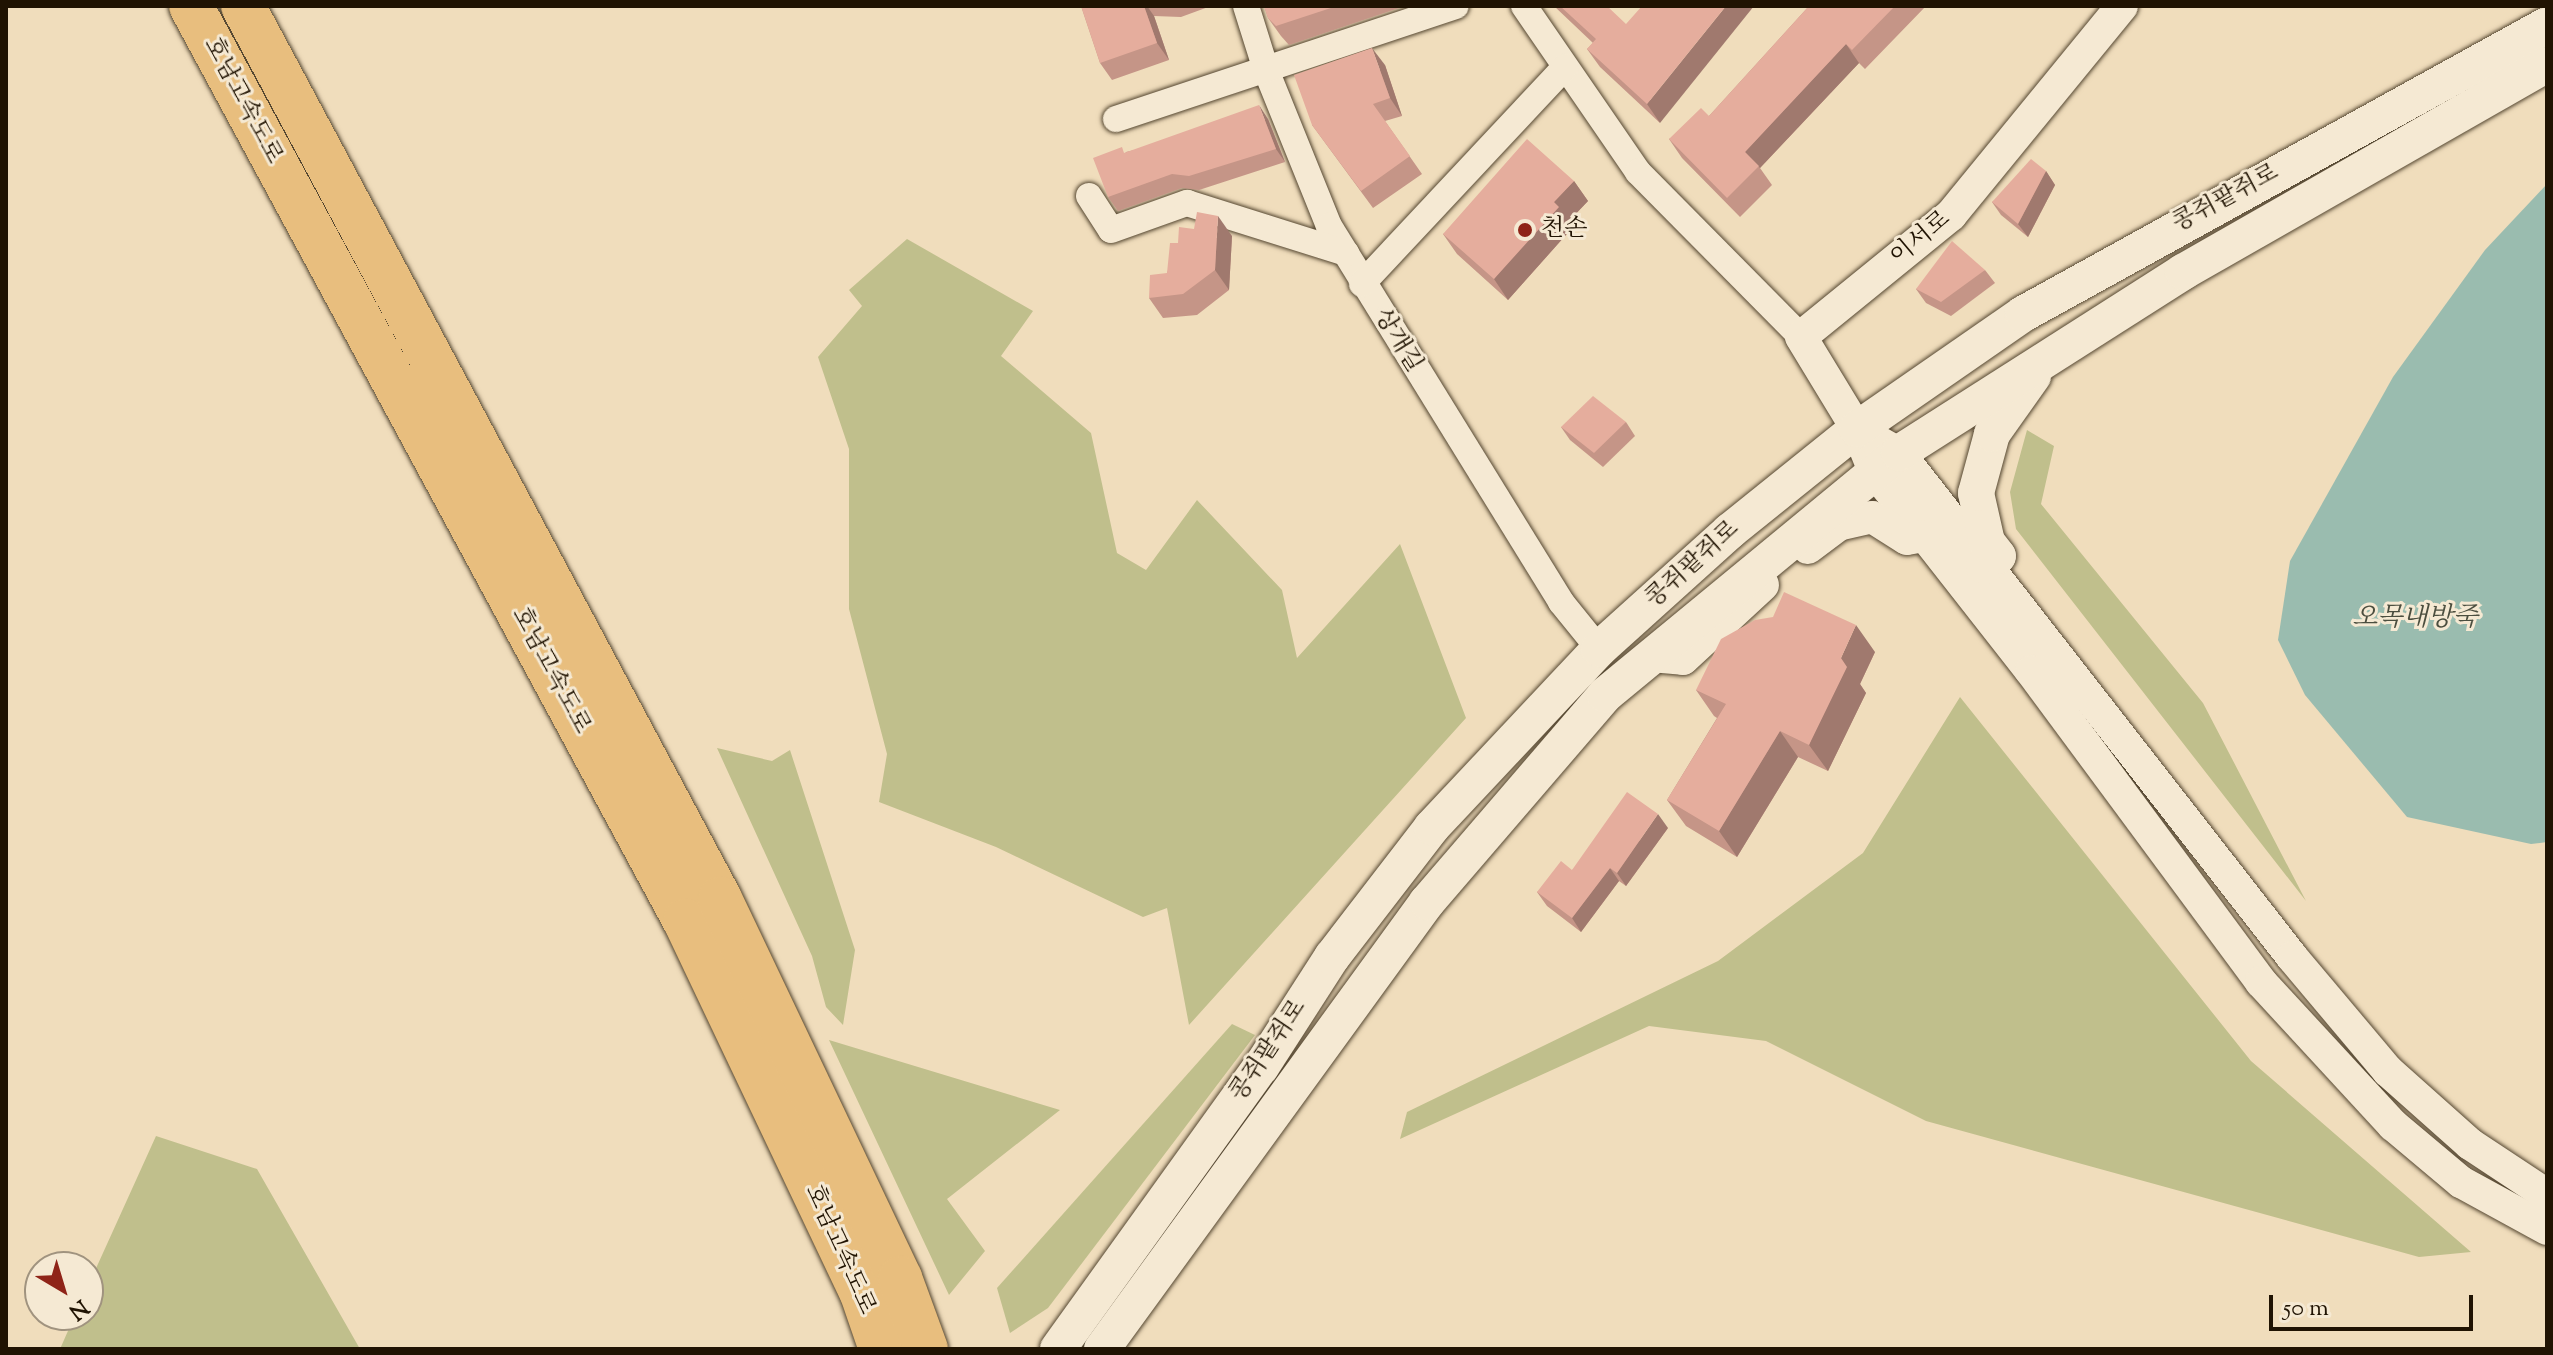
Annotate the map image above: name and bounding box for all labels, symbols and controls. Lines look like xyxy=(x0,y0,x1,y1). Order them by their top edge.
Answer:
street label: 호남고속도로 xyxy=(197,33,287,169)
street label: 콩쥐팥쥐로 xyxy=(2168,159,2284,239)
street label: 이서로 xyxy=(1885,206,1957,272)
place label: 천손 xyxy=(1541,216,1587,244)
marker: 천손 xyxy=(1516,221,1534,239)
street label: 상개길 xyxy=(1366,304,1428,378)
street label: 콩쥐팥쥐로 xyxy=(1640,516,1746,614)
street label: 호남고속도로 xyxy=(505,603,595,739)
water label: 오목내방죽 xyxy=(2352,603,2478,635)
street label: 콩쥐팥쥐로 xyxy=(1225,995,1313,1107)
street label: 호남고속도로 xyxy=(798,1181,880,1319)
north arrow xyxy=(24,1251,104,1331)
scale bar xyxy=(2273,1279,2477,1329)
text: N xyxy=(61,1290,94,1326)
text: 50 m xyxy=(2283,1292,2329,1326)

